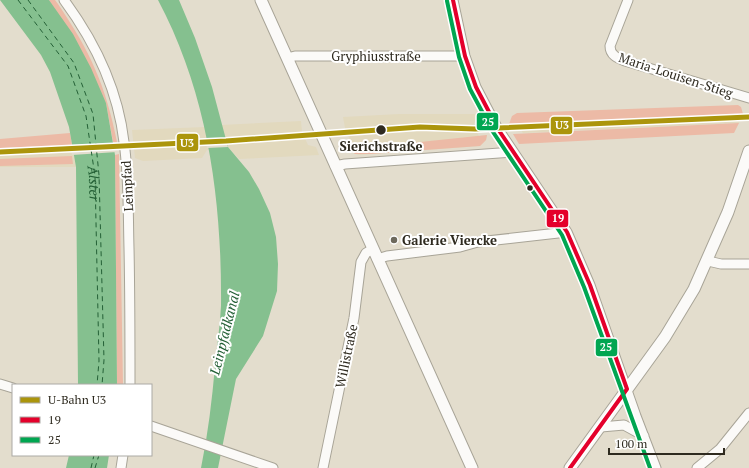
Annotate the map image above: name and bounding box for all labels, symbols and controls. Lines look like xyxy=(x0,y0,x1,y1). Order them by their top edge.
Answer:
street label: Gryphiusstraße xyxy=(331,47,421,65)
street label: Maria-Louisen-Stieg xyxy=(617,48,736,102)
line badge: 25 xyxy=(476,112,499,131)
text: 25 xyxy=(482,115,494,129)
line badge: U3 xyxy=(550,116,573,135)
text: U3 xyxy=(555,118,569,132)
marker: Sierichstraße xyxy=(374,123,388,137)
line badge: U3 xyxy=(176,133,199,152)
text: U3 xyxy=(180,136,194,150)
place label: Sierichstraße xyxy=(339,137,423,155)
street label: Leinpfad xyxy=(117,160,137,212)
water label: Alster xyxy=(84,163,105,202)
unlabelled marker xyxy=(525,183,535,193)
line badge: 19 xyxy=(546,209,569,228)
text: 19 xyxy=(552,211,564,225)
place label: Galerie Viercke xyxy=(402,231,497,249)
marker: Galerie Viercke xyxy=(389,235,399,245)
water label: Leinpfadkanal xyxy=(204,289,244,378)
street label: Willistraße xyxy=(330,323,362,389)
line badge: 25 xyxy=(595,338,618,357)
text: 25 xyxy=(600,340,612,354)
legend xyxy=(12,384,152,456)
text: U-Bahn U3 xyxy=(48,392,106,407)
text: 19 xyxy=(48,412,61,427)
scale bar xyxy=(609,430,724,456)
text: 25 xyxy=(48,432,61,447)
text: 100 m xyxy=(615,436,648,451)

